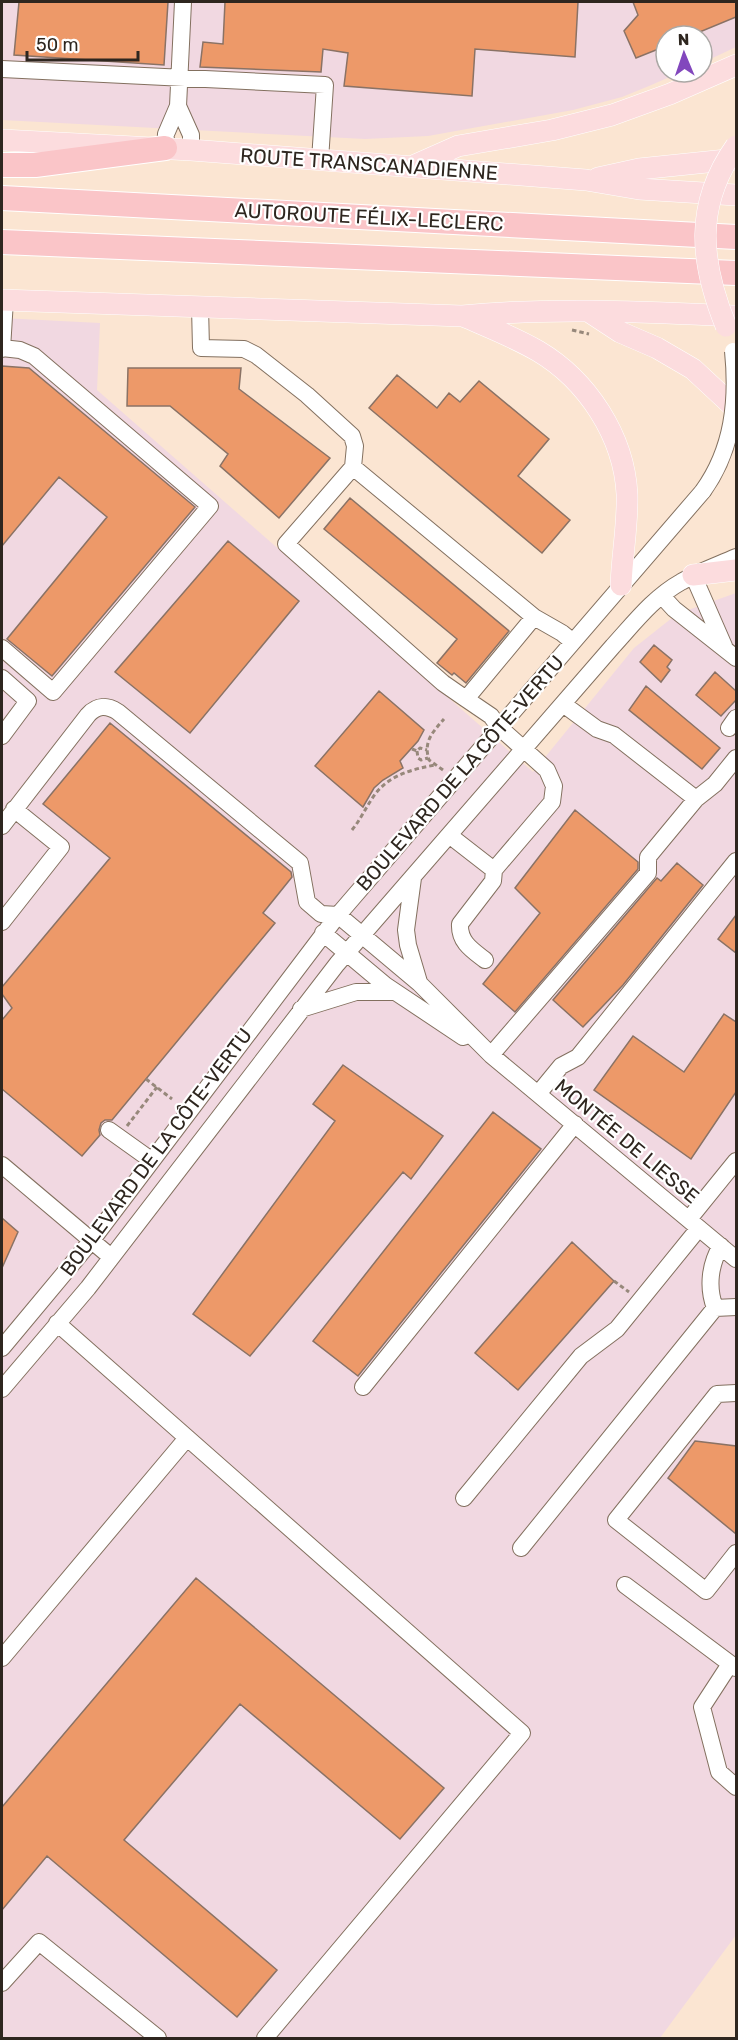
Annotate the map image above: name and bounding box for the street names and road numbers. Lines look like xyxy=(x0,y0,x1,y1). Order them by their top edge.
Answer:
street label: ROUTE TRANSCANADIENNE xyxy=(239,143,499,185)
street label: AUTOROUTE FÉLIX-LECLERC xyxy=(234,198,504,236)
street label: BOULEVARD DE LA CÔTE-VERTU xyxy=(351,650,569,896)
street label: BOULEVARD DE LA CÔTE-VERTU xyxy=(55,1023,257,1281)
street label: MONTÉE DE LIESSE xyxy=(550,1074,704,1208)

